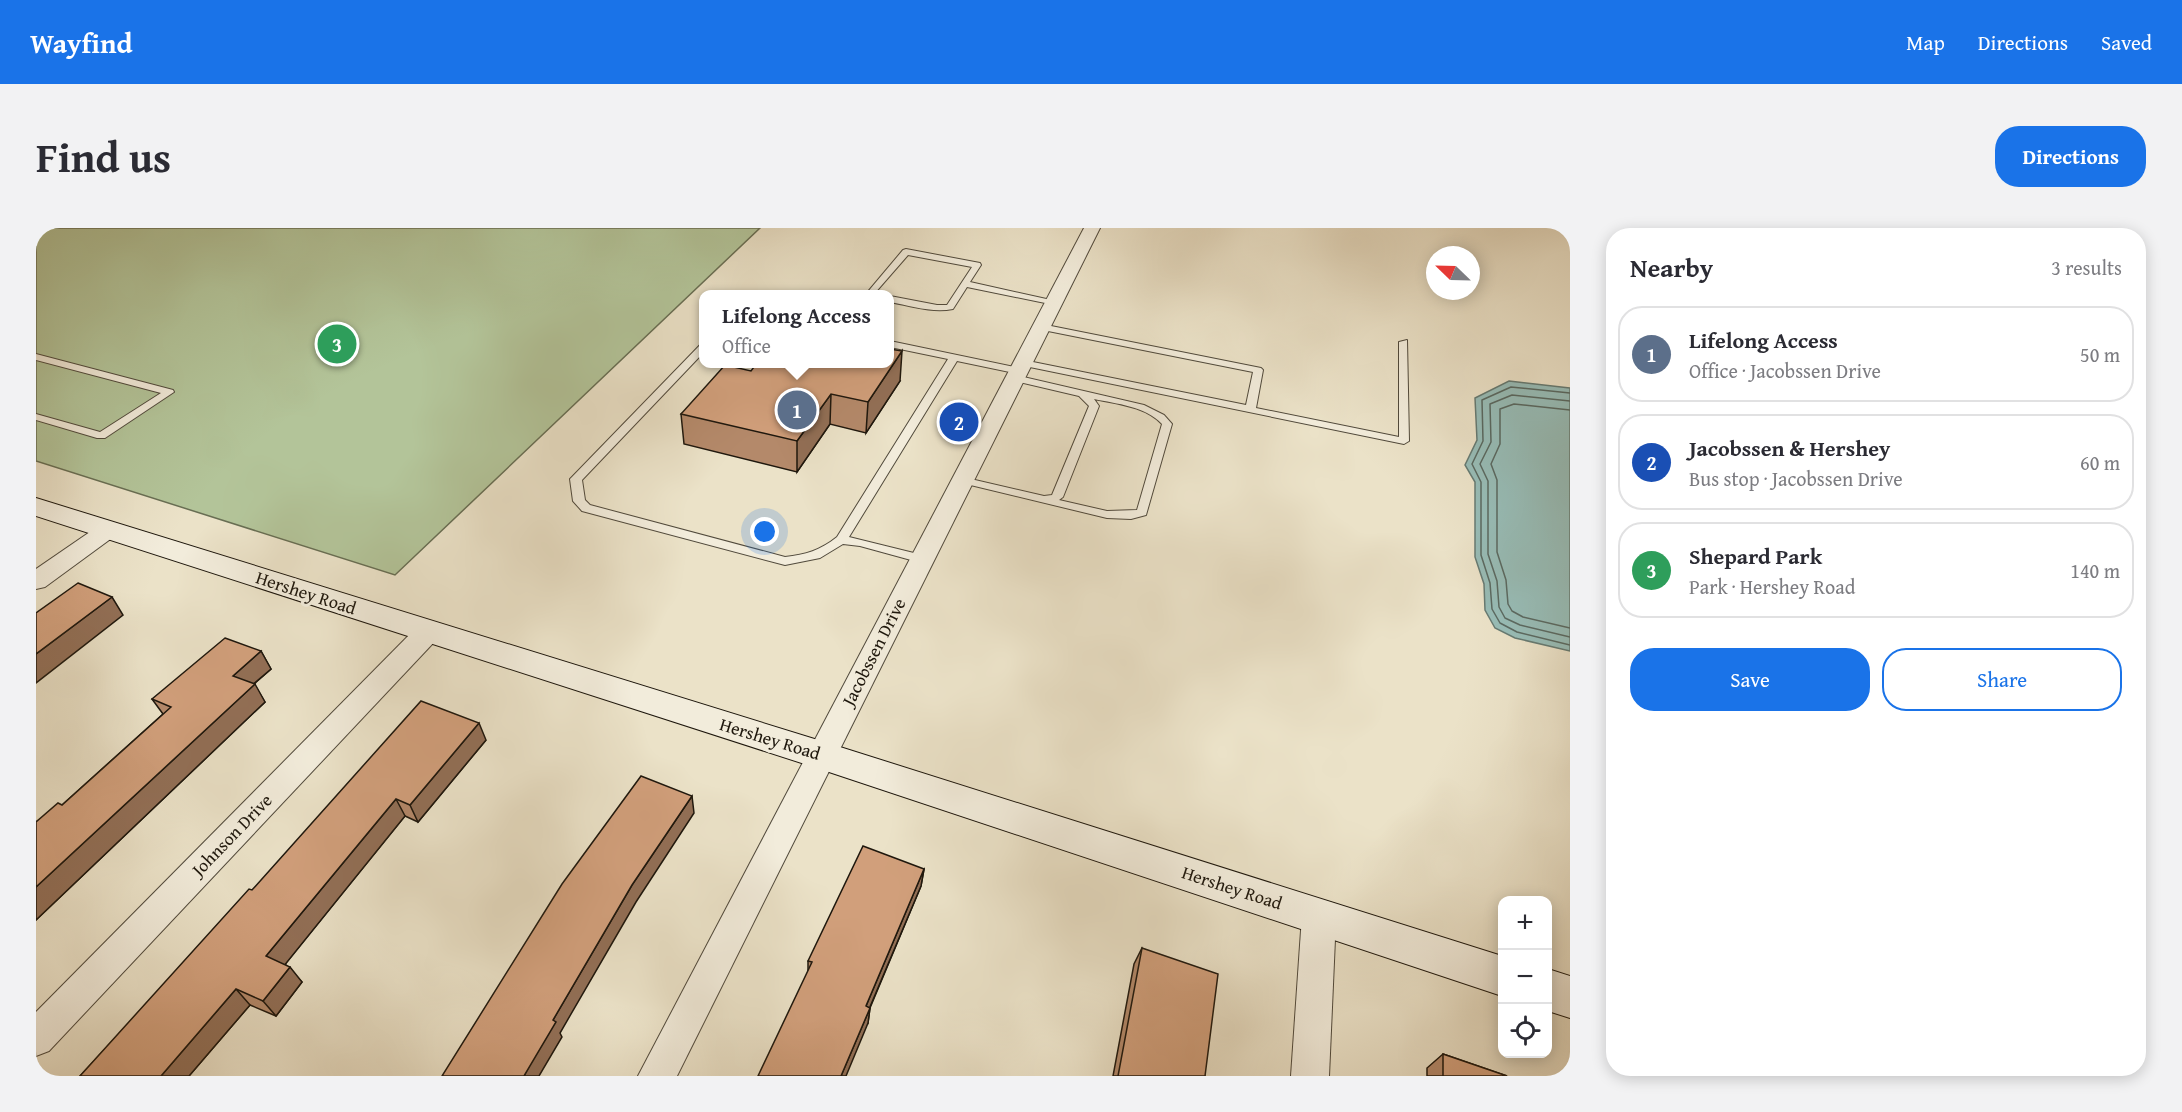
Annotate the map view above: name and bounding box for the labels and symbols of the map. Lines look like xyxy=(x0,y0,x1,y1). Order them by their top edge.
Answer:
north arrow xyxy=(1426,246,1480,300)
pin: 3 xyxy=(318,322,356,366)
pin: 1 xyxy=(778,388,816,432)
pin: 2 xyxy=(940,400,978,444)
your location xyxy=(750,517,779,546)
street label: Hershey Road xyxy=(252,564,360,622)
street label: Jacobssen Drive xyxy=(834,593,912,712)
street label: Hershey Road xyxy=(716,710,824,767)
street label: Johnson Drive xyxy=(184,787,278,884)
street label: Hershey Road xyxy=(1178,859,1286,917)

